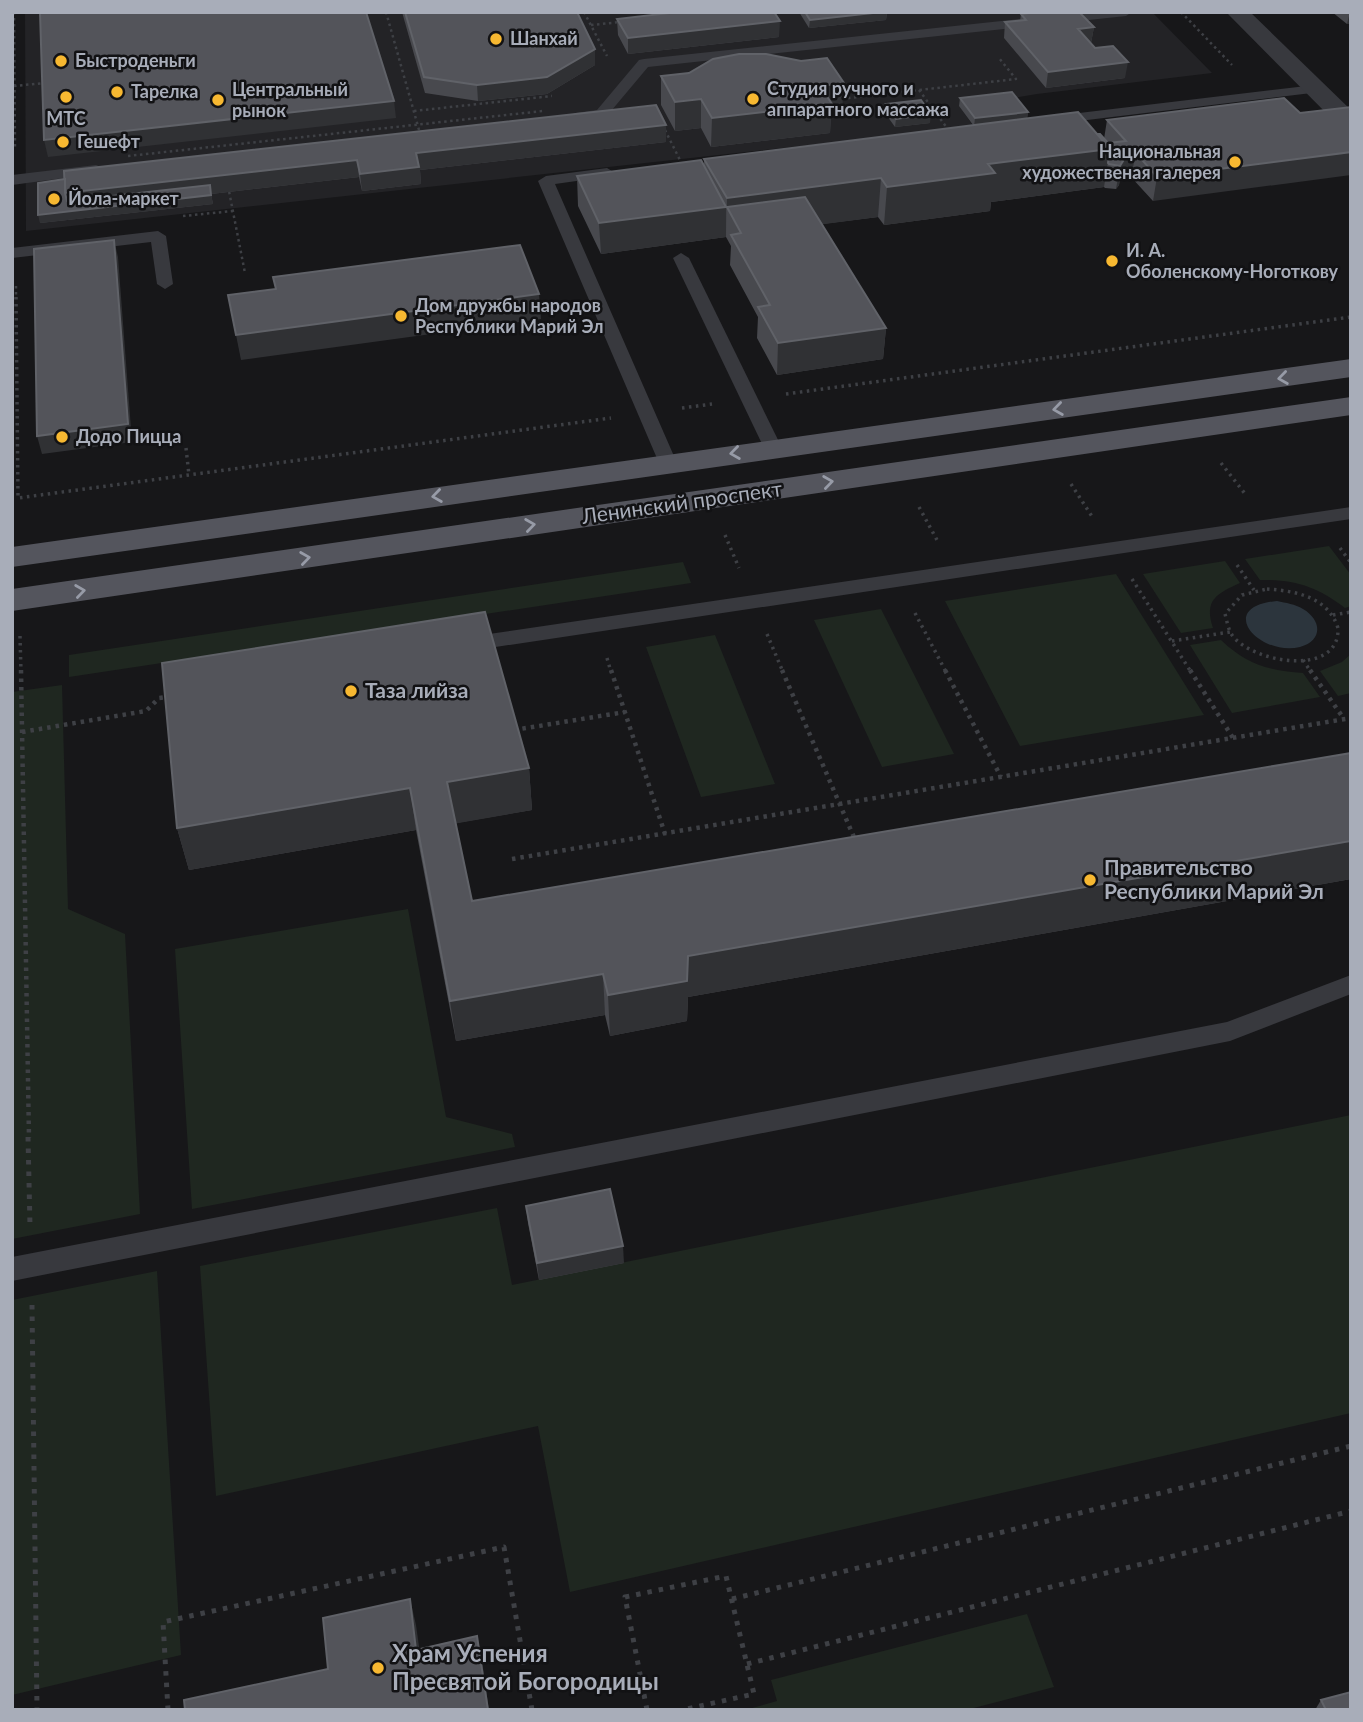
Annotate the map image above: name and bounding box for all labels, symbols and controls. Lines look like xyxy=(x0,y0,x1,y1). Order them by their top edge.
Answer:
place label: Шанхай xyxy=(510,27,578,49)
marker: Шанхай xyxy=(488,31,504,47)
place label: Быстроденьги xyxy=(75,49,196,71)
marker: Быстроденьги xyxy=(53,53,69,69)
place label: Студия ручного и аппаратного массажа xyxy=(767,77,949,120)
place label: Центральный рынок xyxy=(232,78,348,121)
place label: Тарелка xyxy=(131,80,198,102)
marker: Тарелка xyxy=(109,84,125,100)
marker: МТС xyxy=(58,89,74,105)
marker: Студия ручного и аппаратного массажа xyxy=(745,91,761,107)
marker: Центральный рынок xyxy=(210,92,226,108)
place label: МТС xyxy=(46,107,86,129)
place label: Гешефт xyxy=(77,130,141,152)
marker: Гешефт xyxy=(55,134,71,150)
place label: Национальная художественая галерея xyxy=(1022,140,1221,183)
marker: Национальная художественая галерея xyxy=(1227,154,1243,170)
place label: Йола-маркет xyxy=(68,187,180,209)
marker: Йола-маркет xyxy=(46,191,62,207)
place label: И. А. Оболенскому-Ноготкову xyxy=(1126,239,1339,282)
marker: И. А. Оболенскому-Ноготкову xyxy=(1104,253,1120,269)
place label: Дом дружбы народов Республики Марий Эл xyxy=(415,294,603,337)
marker: Дом дружбы народов Республики Марий Эл xyxy=(393,308,409,324)
one-way arrow xyxy=(1277,370,1289,385)
one-way arrow xyxy=(1052,401,1064,416)
place label: Додо Пицца xyxy=(76,425,181,447)
marker: Додо Пицца xyxy=(54,429,70,445)
one-way arrow xyxy=(729,446,741,461)
street label: Ленинский проспект xyxy=(579,475,784,528)
one-way arrow xyxy=(822,475,834,490)
one-way arrow xyxy=(432,488,443,503)
one-way arrow xyxy=(524,518,536,533)
one-way arrow xyxy=(299,551,311,566)
one-way arrow xyxy=(74,583,86,598)
place label: Таза лийза xyxy=(365,677,468,702)
marker: Таза лийза xyxy=(343,683,359,699)
place label: Правительство Республики Марий Эл xyxy=(1104,854,1324,903)
marker: Правительство Республики Марий Эл xyxy=(1082,872,1098,888)
place label: Храм Успения Пресвятой Богородицы xyxy=(392,1638,659,1695)
marker: Храм Успения Пресвятой Богородицы xyxy=(370,1660,386,1676)

